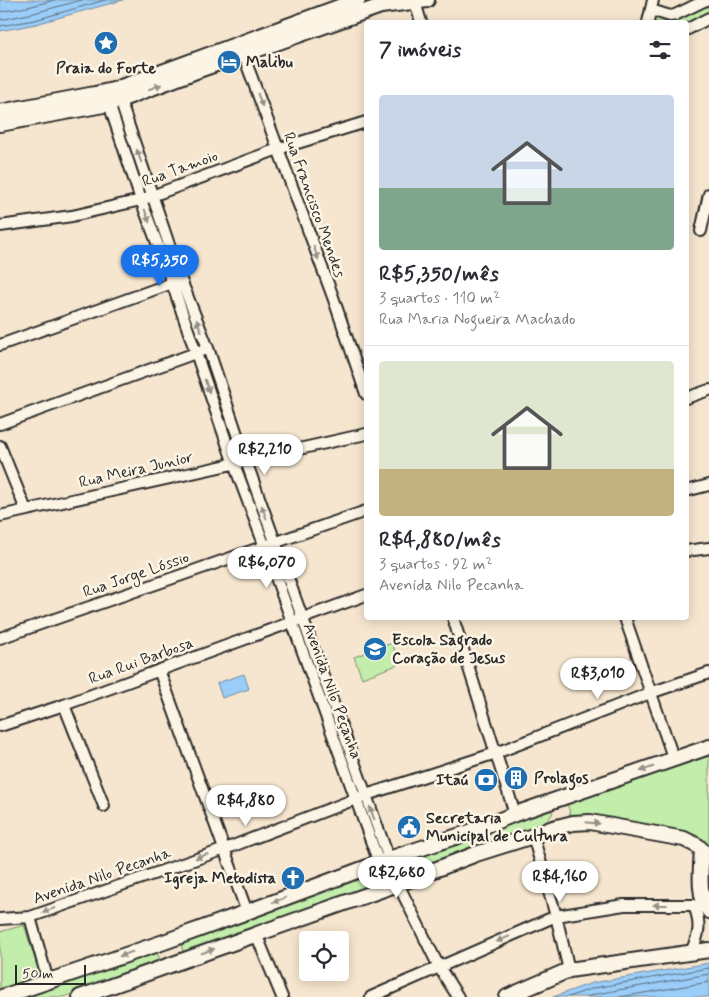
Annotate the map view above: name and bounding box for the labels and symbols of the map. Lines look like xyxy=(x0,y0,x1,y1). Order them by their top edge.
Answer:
place icon: Praia do Forte xyxy=(93,30,119,56)
hotel icon: Malibu xyxy=(216,49,242,75)
place label: Malibu xyxy=(246,52,293,73)
place label: Praia do Forte xyxy=(56,58,157,79)
one-way arrow xyxy=(148,83,163,91)
one-way arrow xyxy=(256,93,264,108)
street label: Rua Francisco Mendes xyxy=(278,129,350,281)
street label: Rua Tamoio xyxy=(139,146,221,192)
one-way arrow xyxy=(135,148,143,163)
one-way arrow xyxy=(143,209,151,224)
pin: R$5,350 xyxy=(114,244,206,287)
one-way arrow xyxy=(313,245,320,260)
one-way arrow xyxy=(195,318,202,333)
one-way arrow xyxy=(203,379,211,394)
pin: R$2,210 xyxy=(219,434,311,476)
street label: Rua Meira Junior xyxy=(77,447,195,493)
one-way arrow xyxy=(260,504,268,519)
pin: R$6,070 xyxy=(221,546,313,589)
street label: Rua Jorge Lóssio xyxy=(80,547,192,604)
street label: Avenida Nilo Peçanha xyxy=(298,620,366,762)
place label: Escola Sagrado Coração de Jesus xyxy=(392,630,506,669)
street label: Rua Rui Barbosa xyxy=(86,632,196,690)
school or university icon: Escola Sagrado Coração de Jesus xyxy=(362,636,388,662)
pin: R$3,010 xyxy=(552,658,644,700)
building icon: Prolagos xyxy=(503,765,529,791)
one-way arrow xyxy=(639,766,654,773)
bank icon: Itaú xyxy=(473,767,499,793)
place label: Prolagos xyxy=(534,768,589,791)
place label: Itaú xyxy=(436,770,469,791)
pin: R$4,880 xyxy=(200,784,292,827)
one-way arrow xyxy=(368,805,376,820)
place label: Secretaria Municipal de Cultura xyxy=(426,808,568,847)
public building icon: Secretaria Municipal de Cultura xyxy=(396,814,422,840)
one-way arrow xyxy=(586,819,602,827)
street label: Avenida Nilo Pecanha xyxy=(30,842,174,909)
one-way arrow xyxy=(195,853,210,861)
pin: R$2,680 xyxy=(351,856,443,899)
pin: R$4,160 xyxy=(514,860,606,903)
church icon: Igreja Metodista xyxy=(280,865,306,891)
place label: Igreja Metodista xyxy=(164,868,276,890)
one-way arrow xyxy=(272,897,287,904)
one-way arrow xyxy=(652,901,668,909)
one-way arrow xyxy=(41,907,56,915)
one-way arrow xyxy=(496,936,510,944)
one-way arrow xyxy=(201,947,216,955)
one-way arrow xyxy=(118,951,133,959)
scale bar xyxy=(15,962,86,985)

